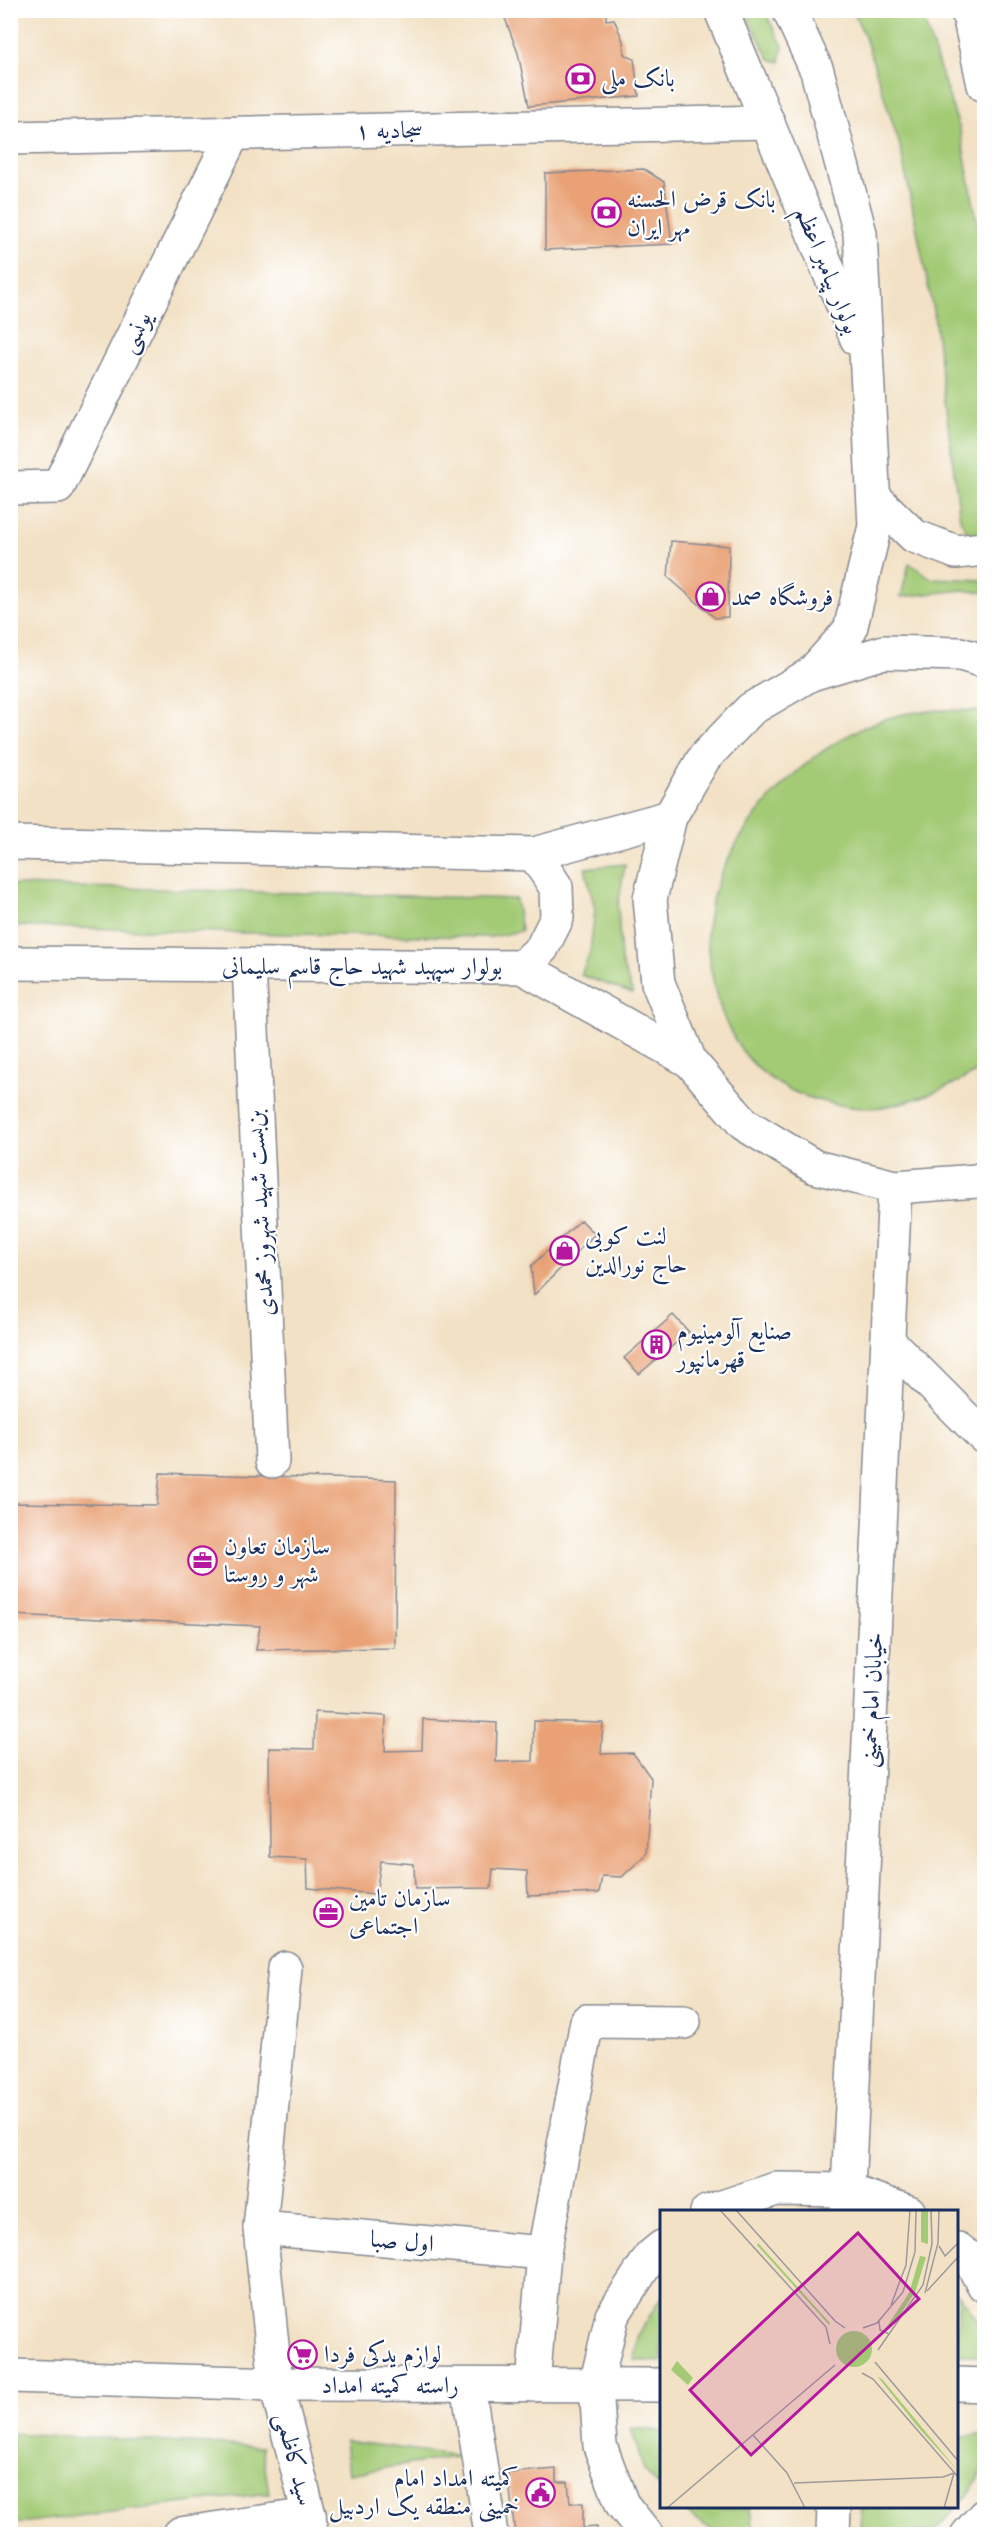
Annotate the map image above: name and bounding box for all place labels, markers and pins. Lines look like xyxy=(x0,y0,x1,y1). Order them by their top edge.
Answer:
bank icon: بانک ملی xyxy=(564,62,596,94)
place label: بانک ملی xyxy=(601,66,675,95)
place label: بانک قرض الحسنه مهر ایران xyxy=(627,187,776,242)
bank icon: بانک قرض الحسنه مهر ایران xyxy=(590,197,622,229)
shop icon: فروشگاه صمد xyxy=(694,581,726,613)
place label: فروشگاه صمد xyxy=(731,582,833,612)
place label: لنت کوبی حاج نورالدین xyxy=(585,1225,687,1285)
shop icon: لنت کوبی حاج نورالدین xyxy=(548,1234,580,1266)
place label: صنایع آلومینیوم قهرمانپور xyxy=(675,1317,792,1375)
building icon: صنایع آلومینیوم قهرمانپور xyxy=(640,1329,672,1361)
place label: سازمان تعاون شهر و روستا xyxy=(224,1536,330,1589)
office icon: سازمان تعاون شهر و روستا xyxy=(187,1544,219,1576)
place label: سازمان تامین اجتماعی xyxy=(349,1888,451,1940)
office icon: سازمان تامین اجتماعی xyxy=(312,1896,344,1928)
supermarket icon: لوازم یدکی فردا xyxy=(287,2338,319,2370)
place label: لوازم یدکی فردا xyxy=(324,2339,441,2375)
place label: کمیته امداد امام خمینی منطقه یک اردبیل xyxy=(329,2466,519,2523)
public building icon: کمیته امداد امام خمینی منطقه یک اردبیل xyxy=(524,2476,556,2508)

